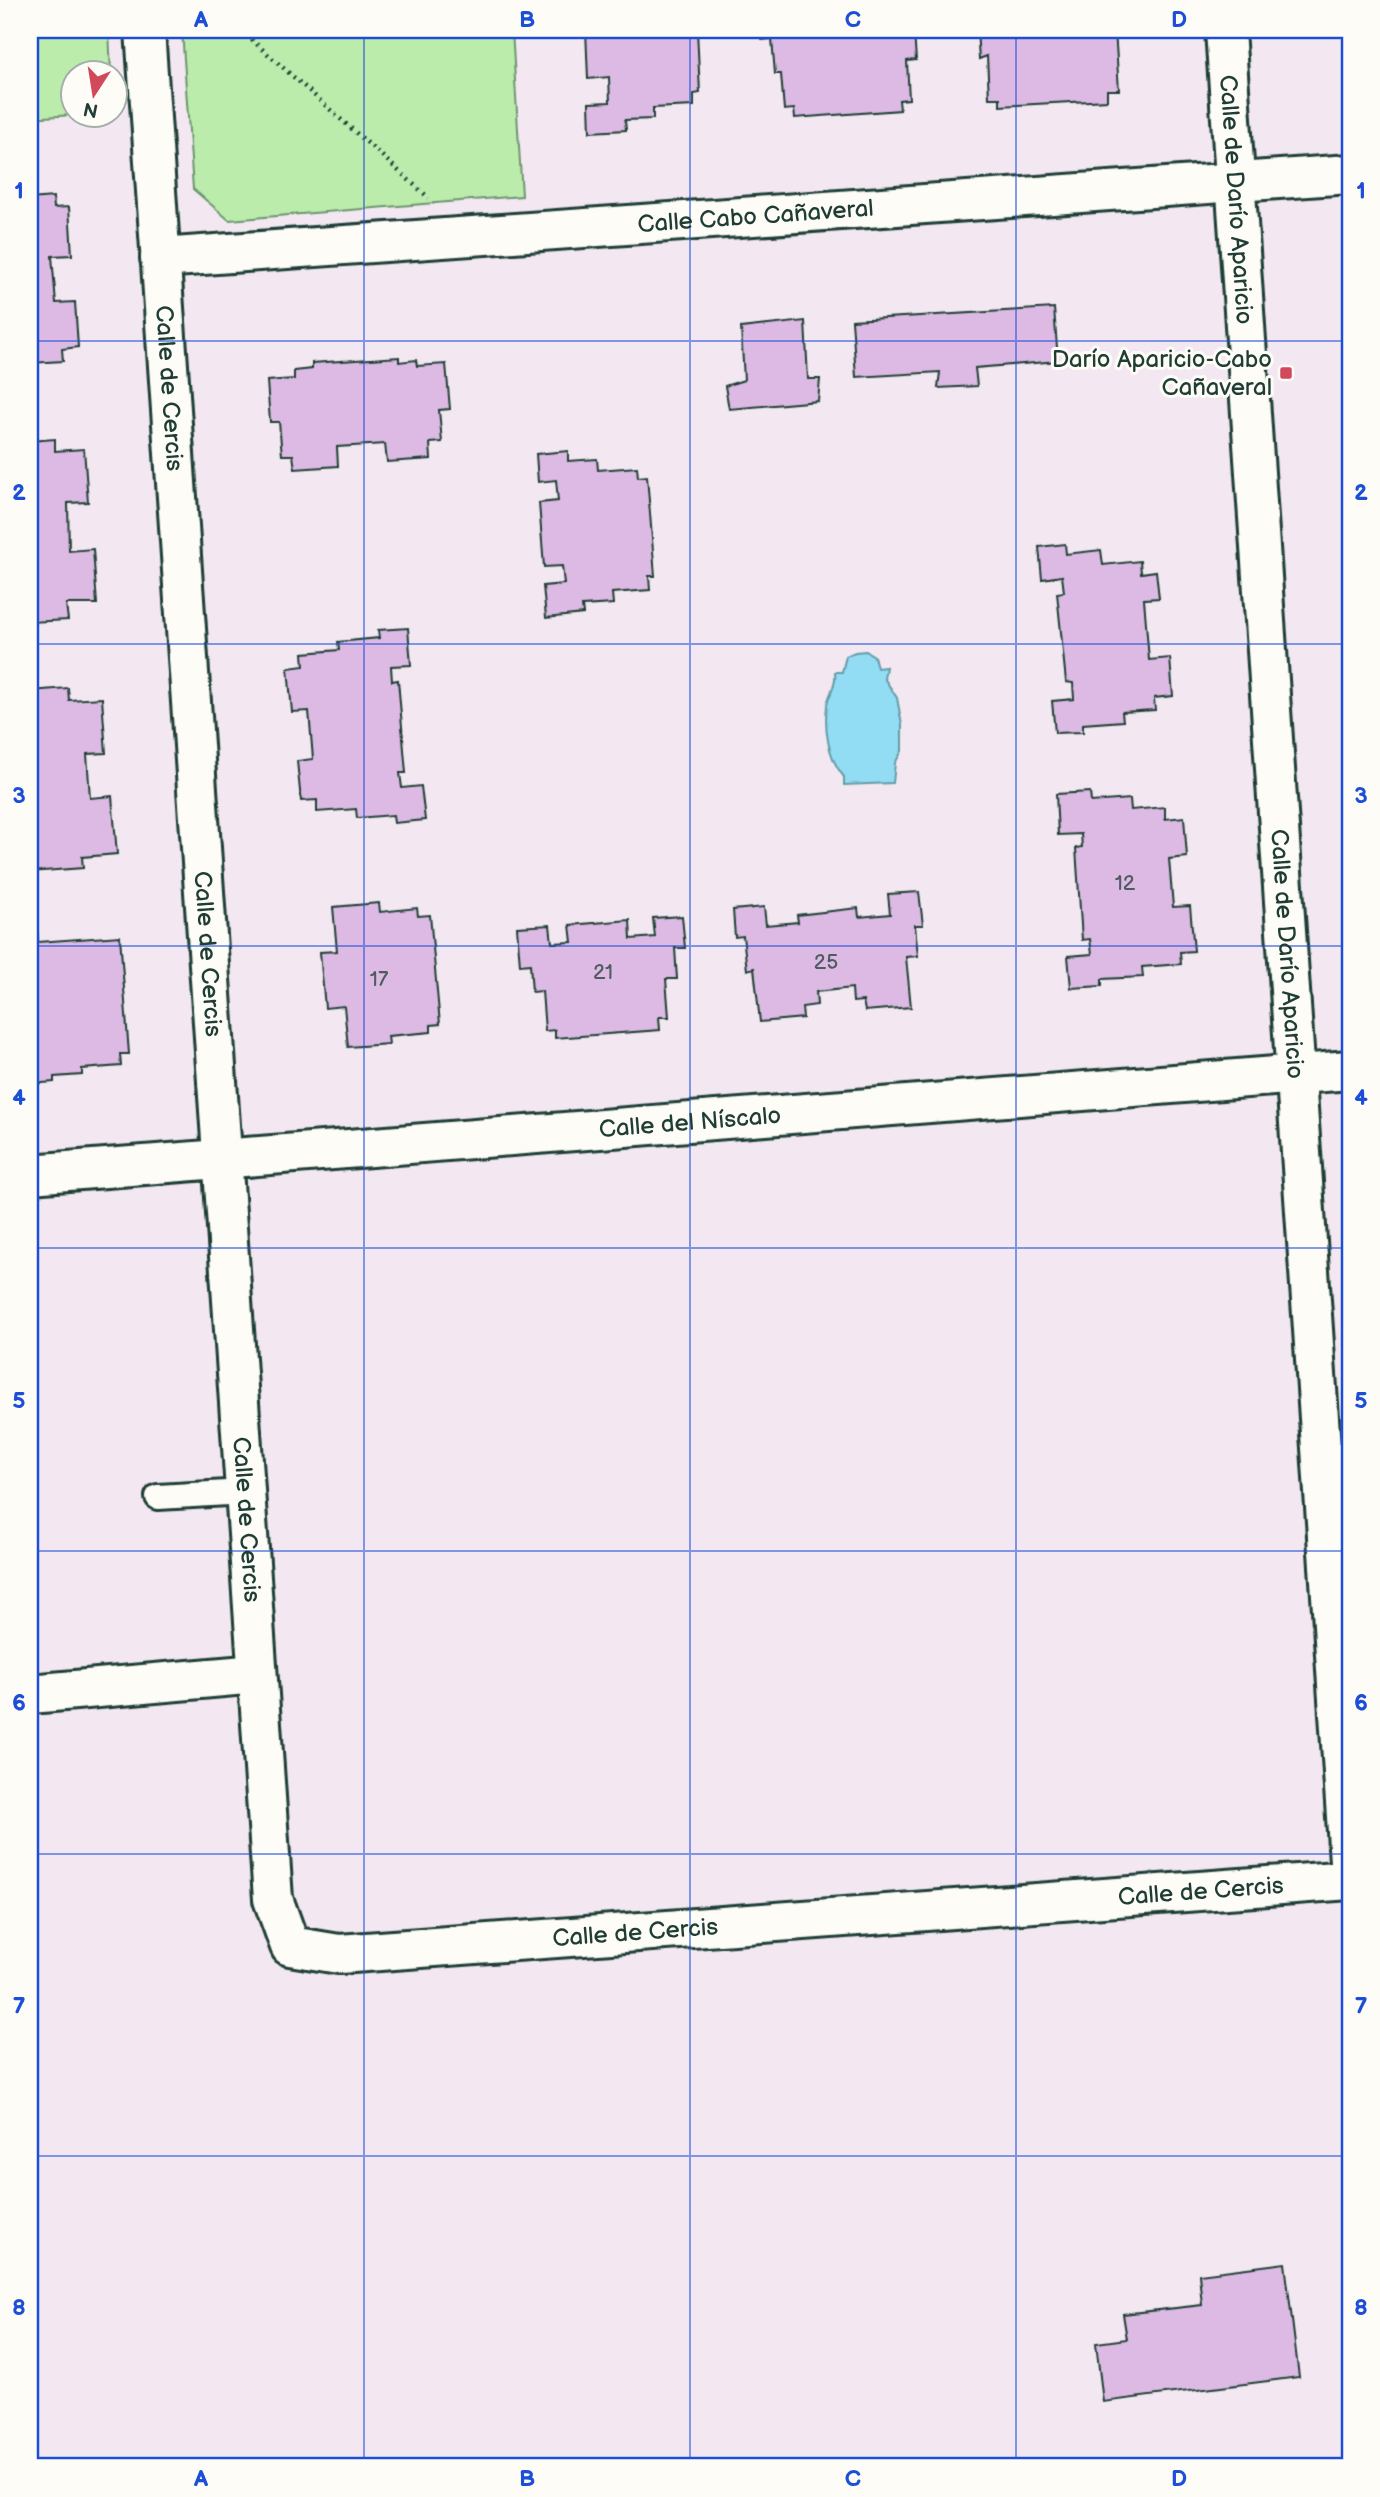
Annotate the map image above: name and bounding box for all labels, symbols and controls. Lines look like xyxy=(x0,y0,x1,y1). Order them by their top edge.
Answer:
text: A xyxy=(193,6,209,34)
text: B xyxy=(519,6,535,34)
text: C xyxy=(845,6,861,34)
text: D xyxy=(1171,6,1187,34)
north arrow xyxy=(60,60,130,130)
street label: Calle de Darío Aparicio xyxy=(1214,74,1259,325)
text: N xyxy=(81,96,100,122)
text: 1 xyxy=(14,177,24,205)
text: 1 xyxy=(1356,177,1366,205)
street label: Calle Cabo Cañaveral xyxy=(636,193,875,239)
street label: Calle de Cercis xyxy=(149,304,190,472)
place label: Darío Aparicio-Cabo Cañaveral xyxy=(1052,345,1272,402)
marker: Darío Aparicio-Cabo Cañaveral xyxy=(1278,365,1294,381)
text: 2 xyxy=(12,479,26,507)
text: 2 xyxy=(1354,479,1368,507)
text: 3 xyxy=(12,782,26,810)
text: 3 xyxy=(1354,782,1368,810)
street label: Calle de Darío Aparicio xyxy=(1265,828,1310,1080)
street label: Calle de Cercis xyxy=(188,870,228,1038)
house number: 12 xyxy=(1115,871,1136,896)
house number: 25 xyxy=(814,950,838,975)
house number: 21 xyxy=(593,960,613,985)
house number: 17 xyxy=(370,967,389,992)
text: 4 xyxy=(12,1084,26,1112)
text: 4 xyxy=(1354,1084,1368,1112)
street label: Calle del Níscalo xyxy=(598,1100,782,1144)
text: 5 xyxy=(12,1387,26,1415)
text: 5 xyxy=(1354,1387,1368,1415)
street label: Calle de Cercis xyxy=(227,1436,267,1604)
text: 6 xyxy=(12,1689,26,1717)
text: 6 xyxy=(1354,1689,1368,1717)
street label: Calle de Cercis xyxy=(1117,1870,1285,1911)
street label: Calle de Cercis xyxy=(551,1912,719,1953)
text: 7 xyxy=(13,1992,26,2020)
text: 7 xyxy=(1355,1992,1368,2020)
text: 8 xyxy=(12,2294,26,2322)
text: 8 xyxy=(1354,2294,1368,2322)
text: A xyxy=(193,2465,209,2493)
text: B xyxy=(519,2465,535,2493)
text: C xyxy=(845,2465,861,2493)
text: D xyxy=(1171,2465,1187,2493)

